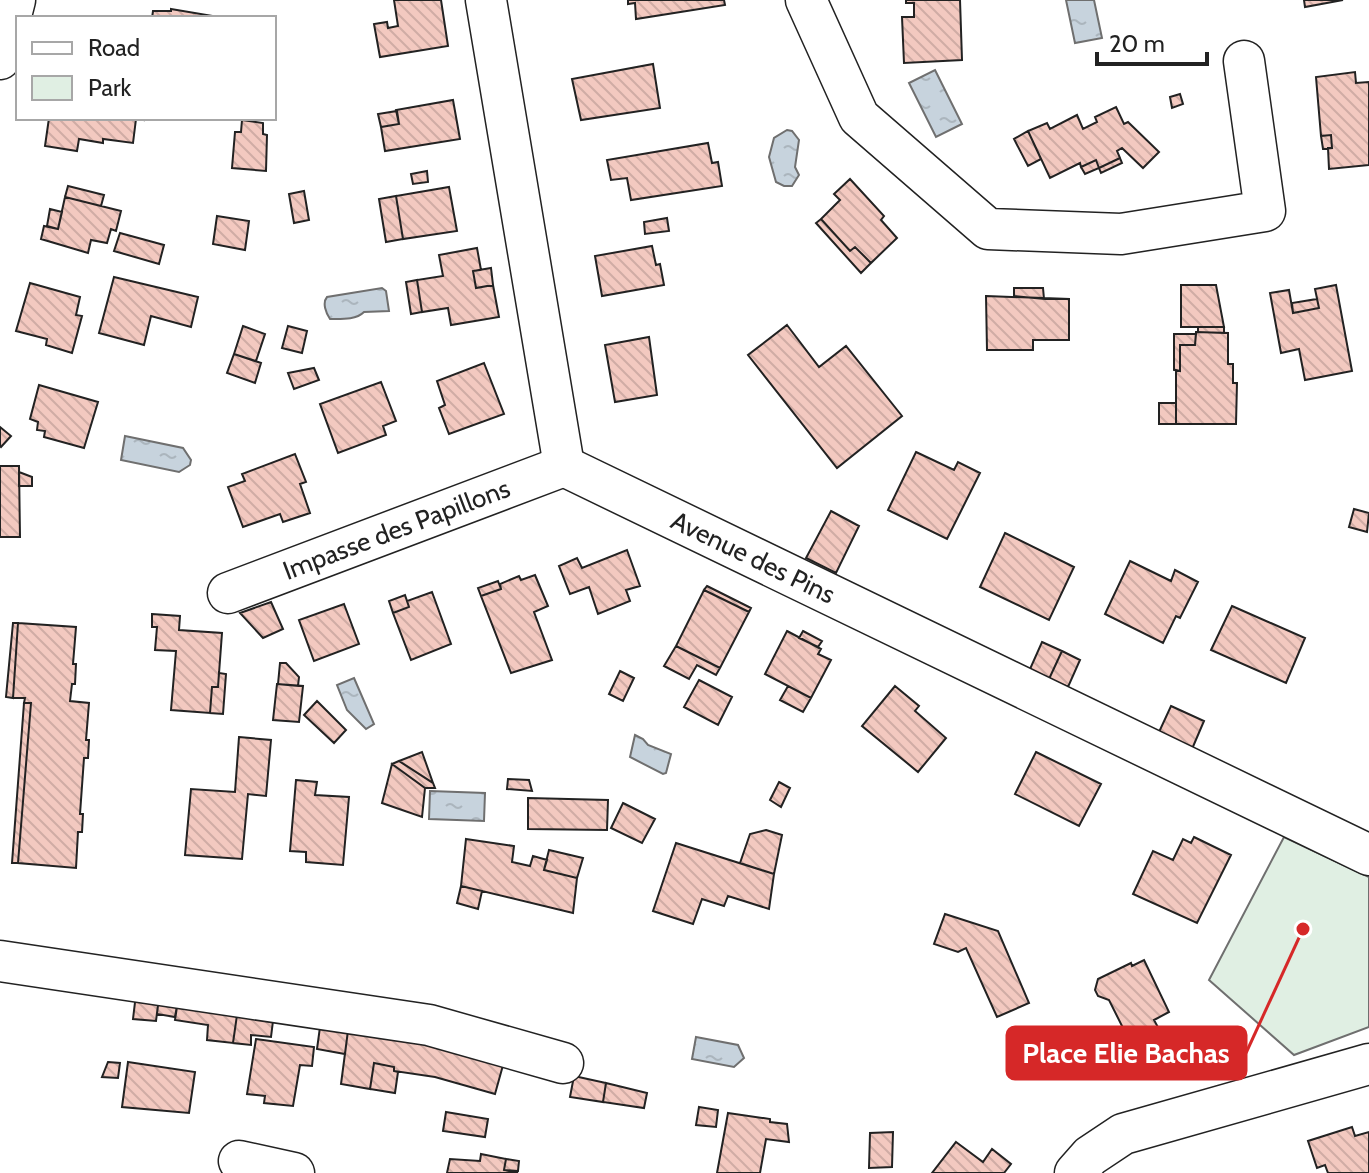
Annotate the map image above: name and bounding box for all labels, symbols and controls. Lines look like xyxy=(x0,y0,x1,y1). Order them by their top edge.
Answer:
legend xyxy=(16,16,276,120)
scale bar xyxy=(1097,16,1207,66)
text: 20 m xyxy=(1109,29,1165,58)
text: Road xyxy=(88,33,140,62)
text: Park xyxy=(88,73,131,102)
street label: Impasse des Papillons xyxy=(278,472,515,587)
street label: Avenue des Pins xyxy=(666,504,841,611)
callout: Place Elie Bachas xyxy=(1007,1027,1246,1079)
text: Place Elie Bachas xyxy=(1022,1036,1230,1070)

